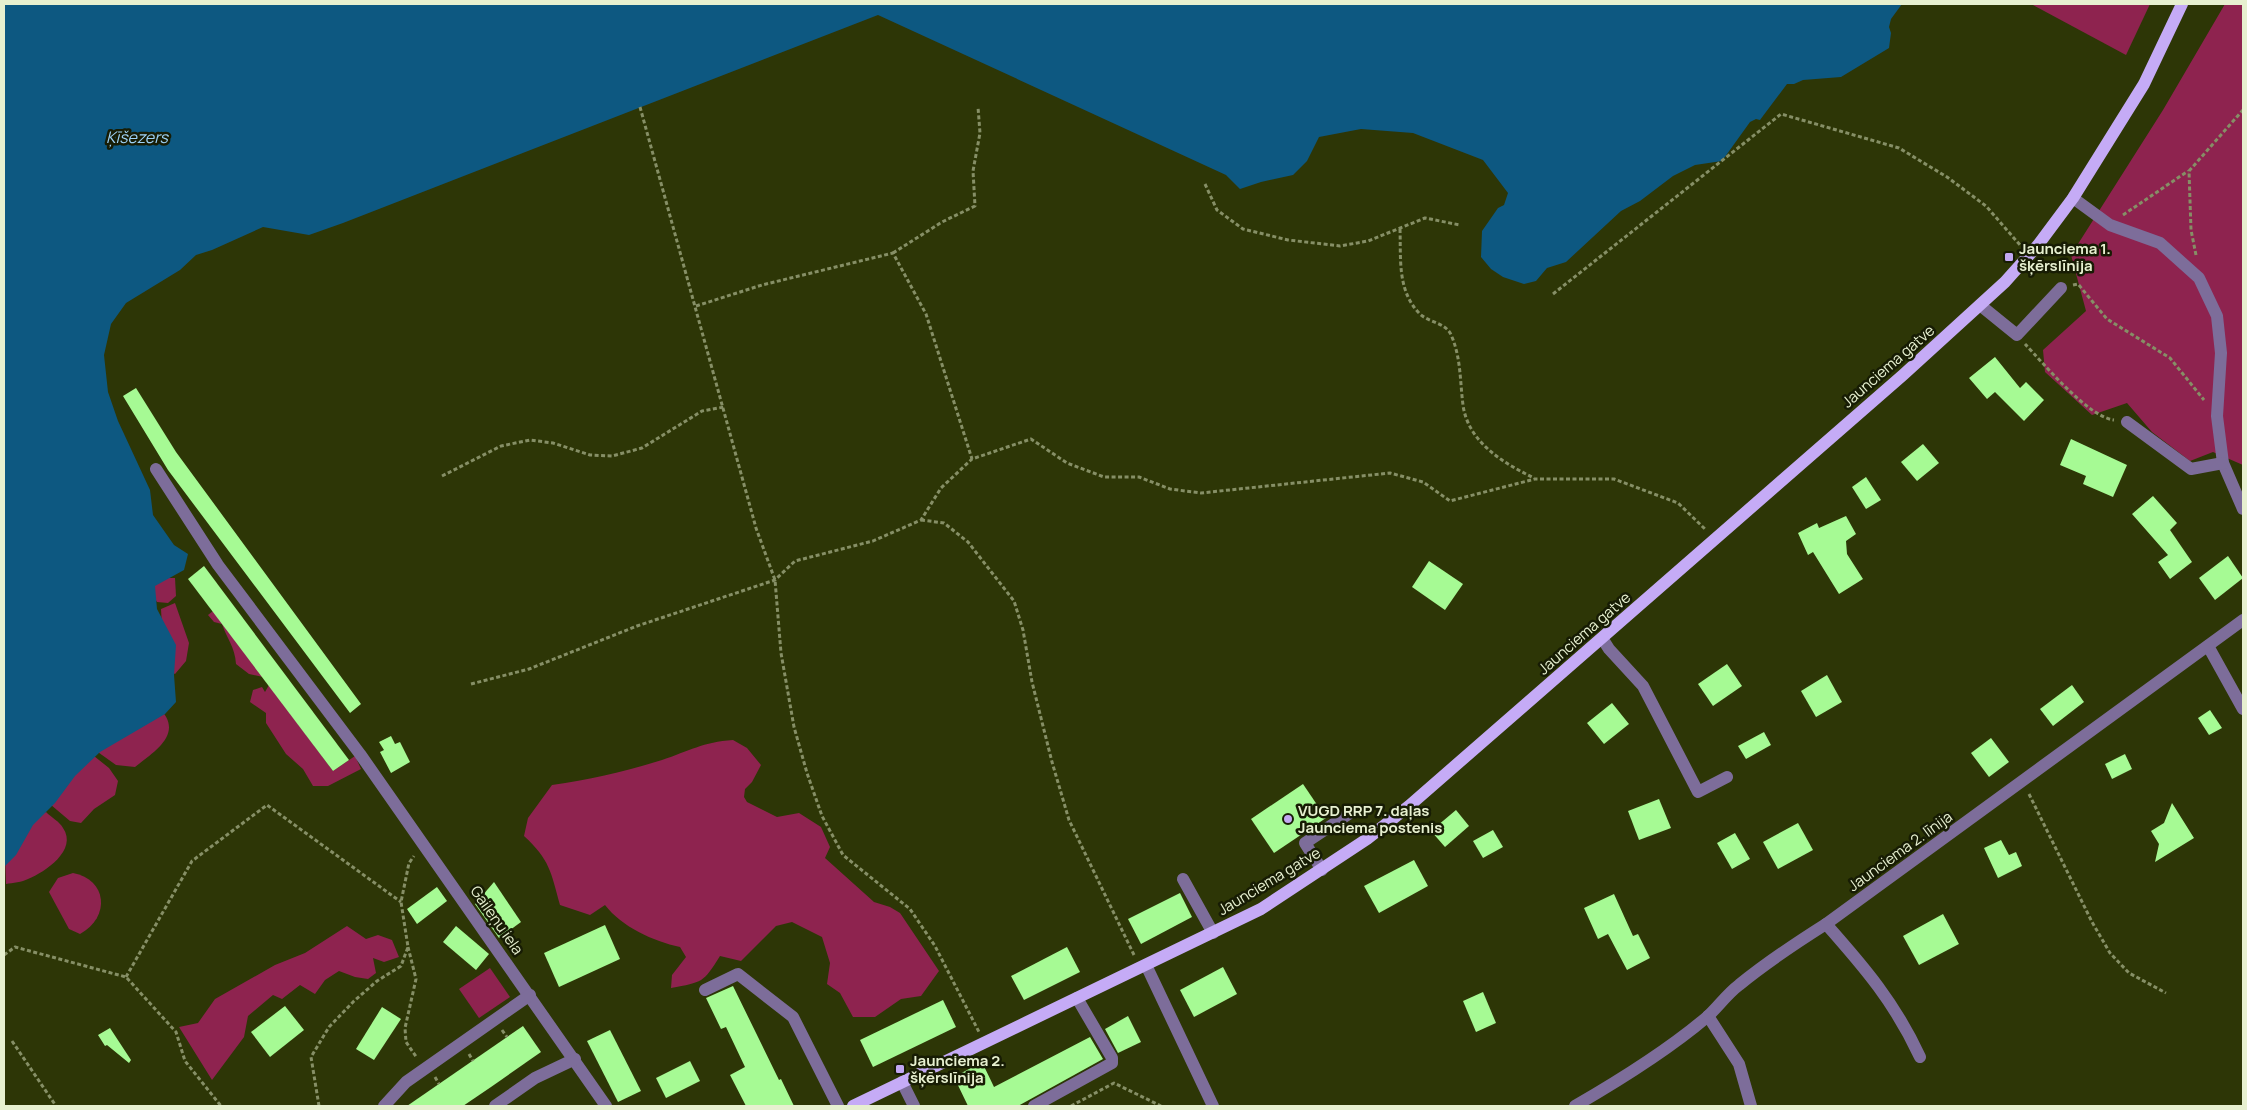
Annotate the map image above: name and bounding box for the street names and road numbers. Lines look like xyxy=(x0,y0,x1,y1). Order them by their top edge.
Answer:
street label: Jaunciema gatve xyxy=(1837,320,1939,412)
street label: Jaunciema gatve xyxy=(1533,587,1635,679)
street label: Jaunciema 2. līnija xyxy=(1844,806,1956,896)
street label: Jaunciema gatve xyxy=(1214,842,1325,920)
street label: Gaileņu iela xyxy=(466,881,528,959)

